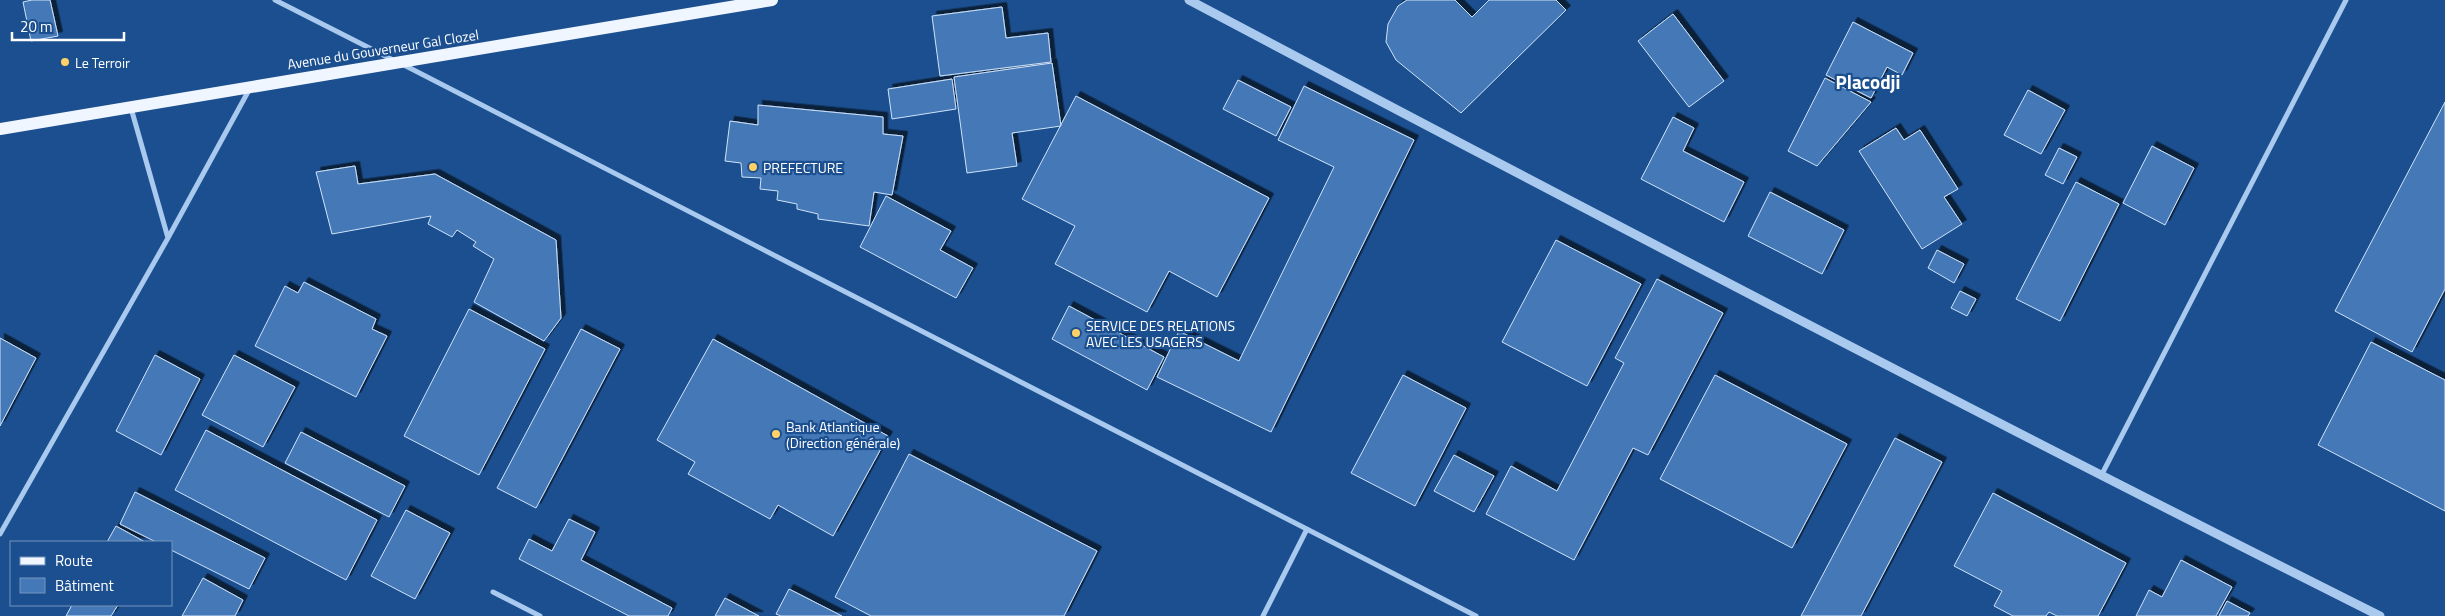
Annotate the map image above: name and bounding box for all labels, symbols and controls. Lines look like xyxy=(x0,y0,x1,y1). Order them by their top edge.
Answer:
scale bar xyxy=(12,10,125,42)
text: 20 m xyxy=(20,15,53,38)
street label: Avenue du Gouverneur Gal Clozel xyxy=(286,23,480,75)
place label: Le Terroir xyxy=(75,52,130,73)
marker: Le Terroir xyxy=(59,56,71,68)
district label: Placodji xyxy=(1836,67,1900,96)
place label: PREFECTURE xyxy=(763,157,843,178)
marker: PREFECTURE xyxy=(747,161,759,173)
place label: SERVICE DES RELATIONS AVEC LES USAGERS xyxy=(1086,315,1235,352)
marker: SERVICE DES RELATIONS AVEC LES USAGERS xyxy=(1070,327,1082,339)
place label: Bank Atlantique (Direction générale) xyxy=(786,416,900,453)
marker: Bank Atlantique (Direction générale) xyxy=(770,428,782,440)
legend xyxy=(10,541,172,606)
text: Route xyxy=(55,549,93,572)
text: Bâtiment xyxy=(55,574,114,597)

